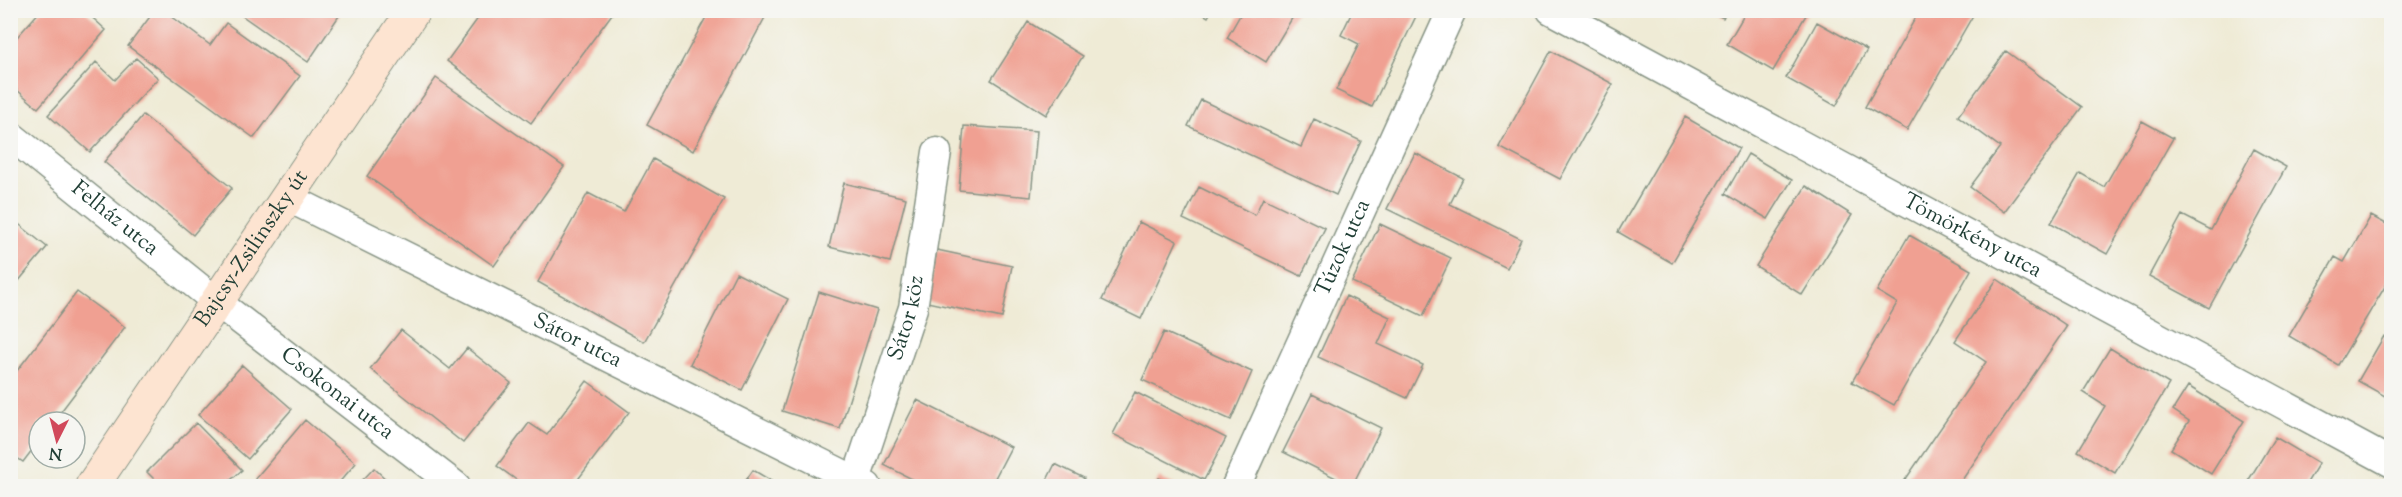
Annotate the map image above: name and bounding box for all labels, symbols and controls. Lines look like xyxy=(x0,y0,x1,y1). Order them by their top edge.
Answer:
street label: Bajcsy-Zsilinszky út xyxy=(188,164,317,334)
street label: Felház utca xyxy=(64,174,165,264)
street label: Tömörkény utca xyxy=(1896,186,2047,287)
street label: Túzok utca xyxy=(1308,195,1380,302)
street label: Sátor köz xyxy=(881,273,934,365)
street label: Sátor utca xyxy=(527,306,627,377)
street label: Csokonai utca xyxy=(273,340,400,448)
north arrow xyxy=(27,410,87,470)
text: N xyxy=(48,440,63,465)

